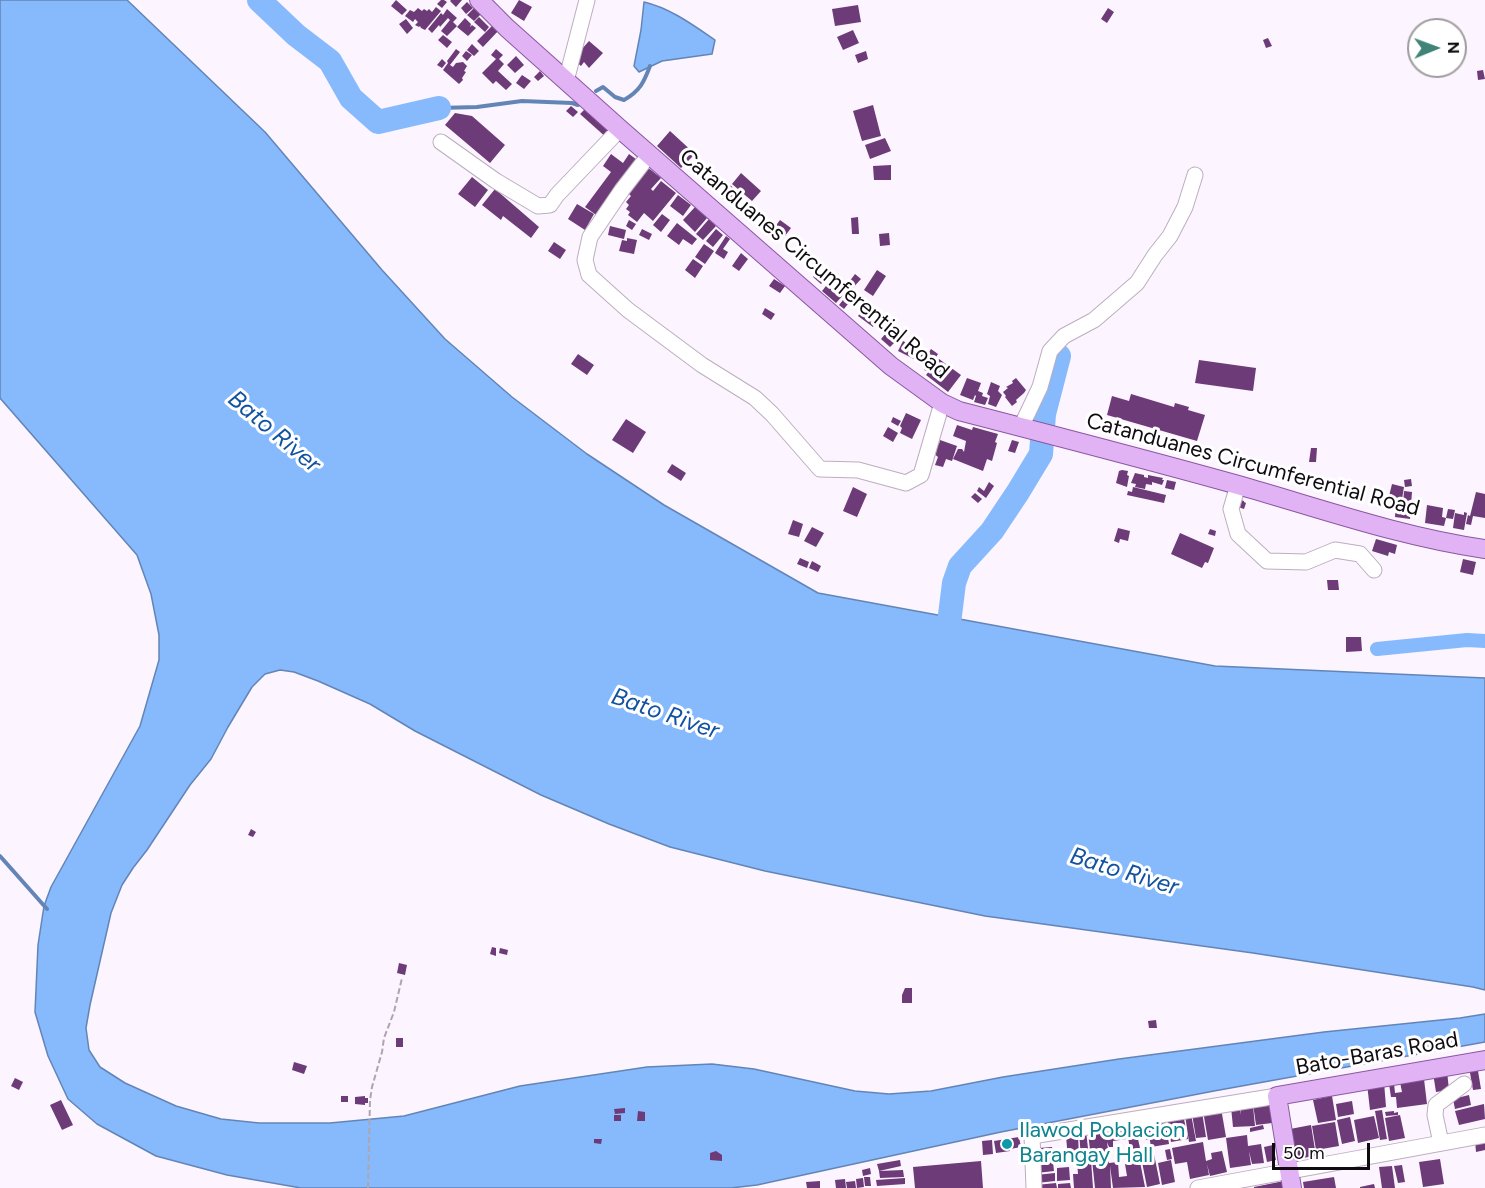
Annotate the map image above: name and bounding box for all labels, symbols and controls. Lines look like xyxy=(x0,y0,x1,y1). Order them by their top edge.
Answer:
north arrow xyxy=(1407,18,1467,78)
text: N xyxy=(1444,41,1463,54)
street label: Catanduanes Circumferential Road xyxy=(674,143,954,385)
water label: Bato River xyxy=(222,385,326,479)
street label: Catanduanes Circumferential Road xyxy=(1084,408,1422,522)
water label: Bato River xyxy=(607,682,723,746)
water label: Bato River xyxy=(1066,842,1182,902)
street label: Bato-Baras Road xyxy=(1294,1027,1460,1081)
place label: Ilawod Poblacion Barangay Hall xyxy=(1019,1118,1185,1170)
scale bar xyxy=(1275,1131,1372,1169)
marker: Ilawod Poblacion Barangay Hall xyxy=(1000,1137,1014,1151)
text: 50 m xyxy=(1283,1142,1325,1164)

